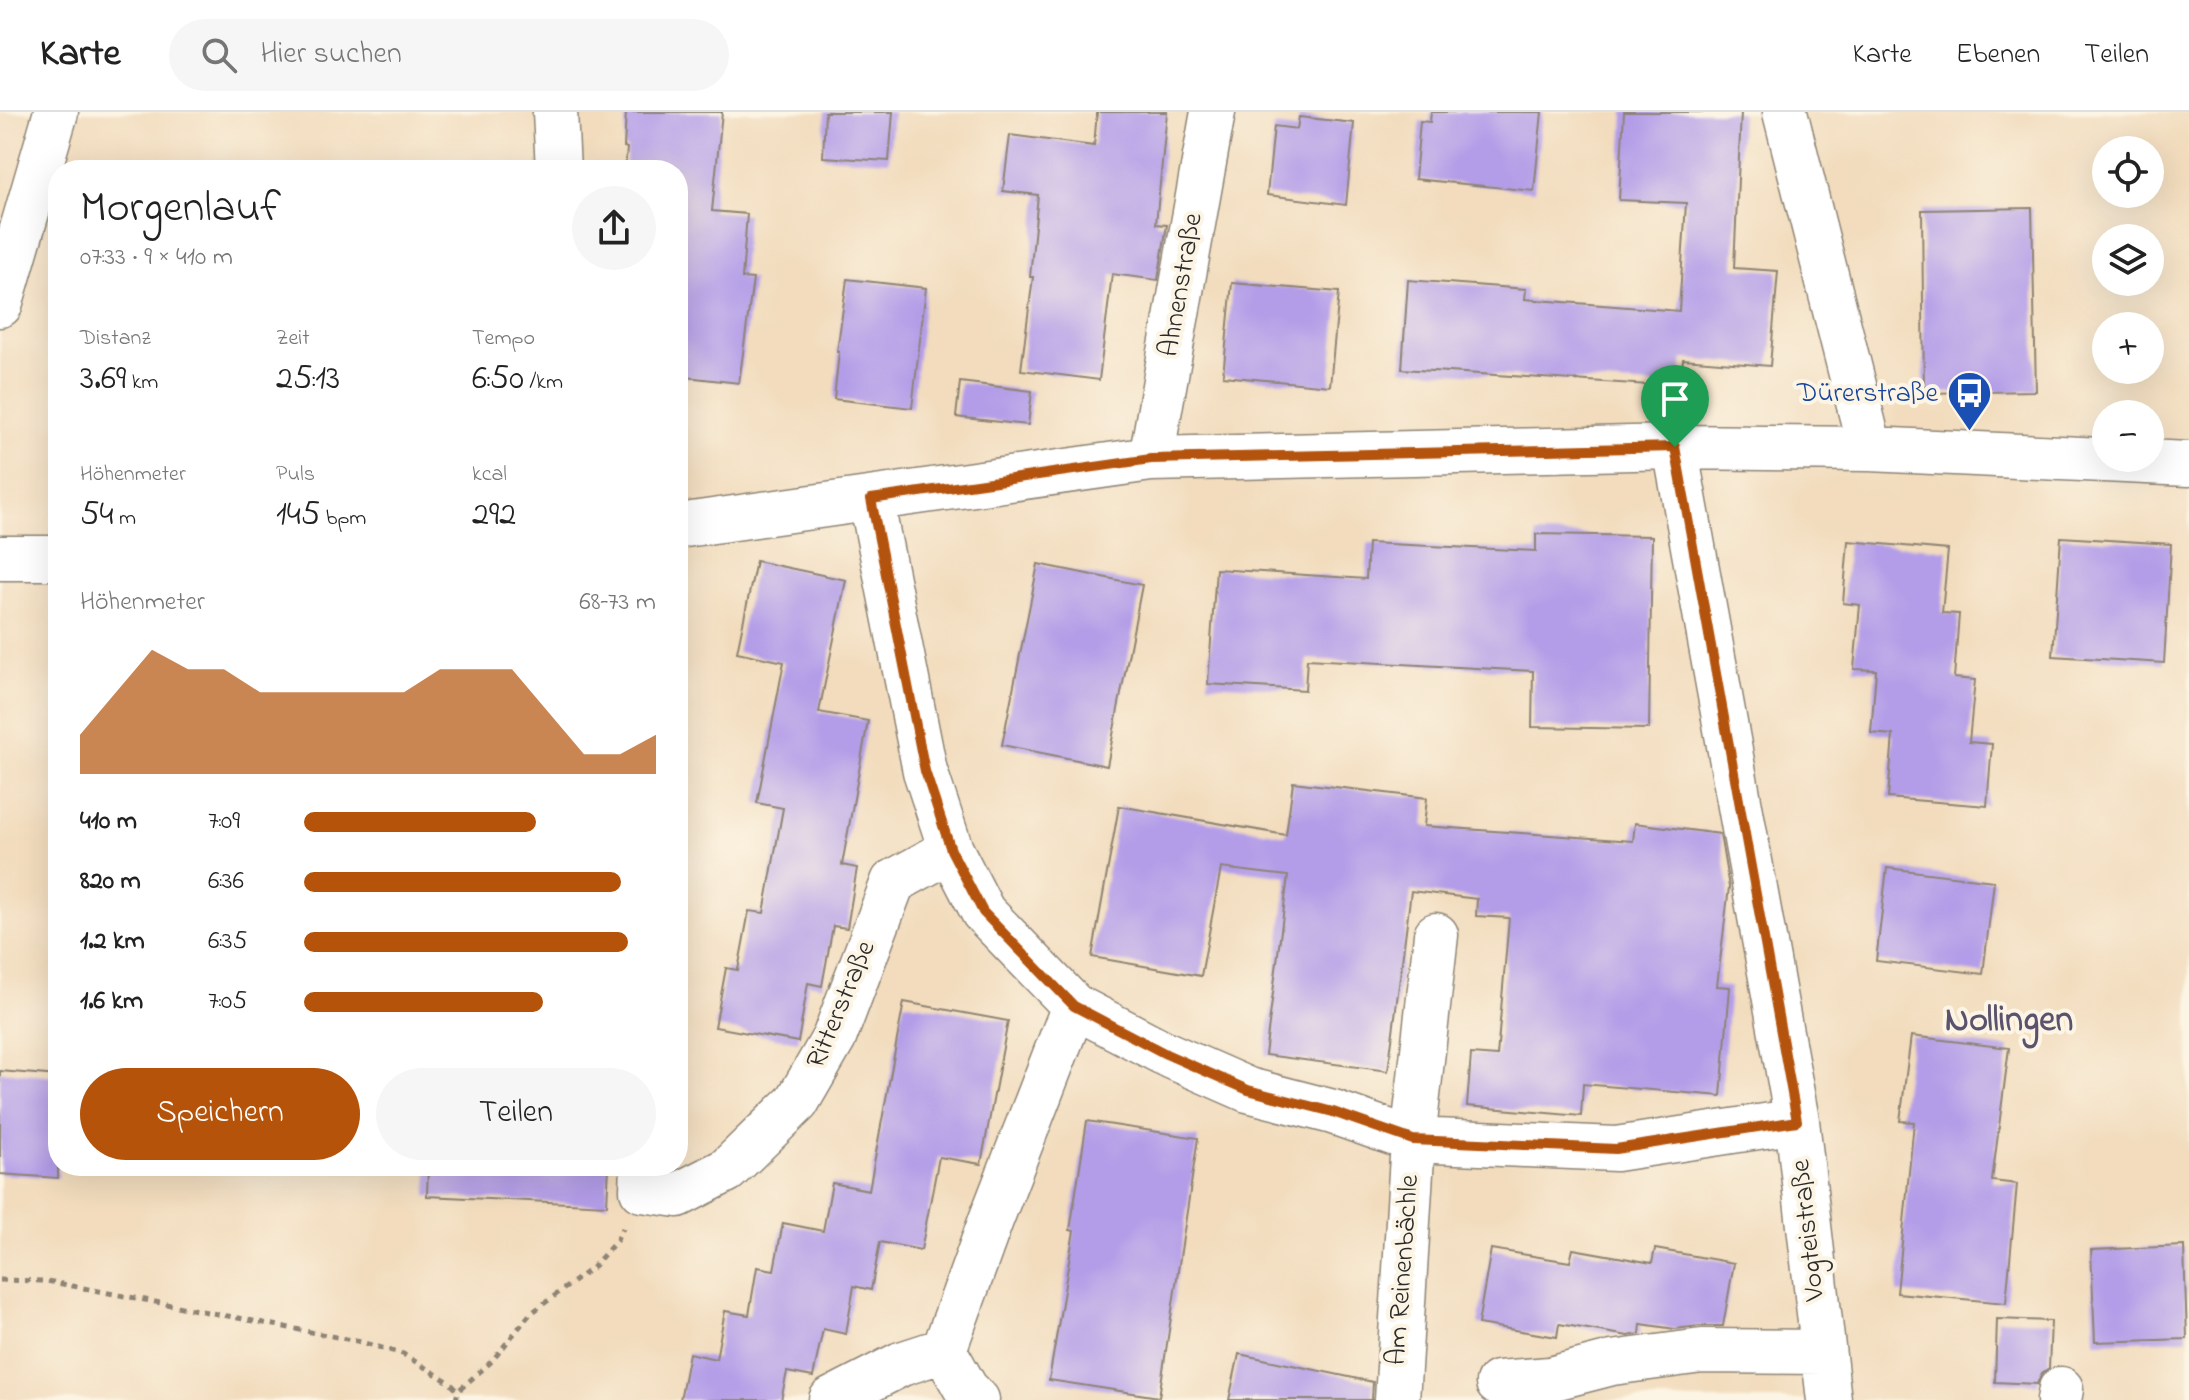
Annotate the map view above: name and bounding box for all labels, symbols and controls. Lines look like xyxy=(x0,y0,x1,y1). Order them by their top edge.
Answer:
search box xyxy=(169,19,729,91)
text: Karte xyxy=(40,27,121,83)
icon: search xyxy=(197,33,241,77)
text: Hier suchen xyxy=(261,33,402,77)
text: Karte xyxy=(1853,35,1912,76)
text: Ebenen xyxy=(1956,35,2040,76)
text: Teilen xyxy=(2084,35,2149,76)
map controls xyxy=(2092,136,2164,472)
button: locate xyxy=(2092,136,2164,208)
text: Morgenlauf xyxy=(80,177,281,241)
button: share xyxy=(572,186,656,270)
street label: Ahnenstraße xyxy=(1149,209,1215,360)
button: layers xyxy=(2092,224,2164,296)
text: 07:33 · 9 × 410 m xyxy=(80,239,233,277)
button: + xyxy=(2092,312,2164,384)
text: Distanz xyxy=(80,323,151,355)
text: Zeit xyxy=(276,323,310,355)
text: Tempo xyxy=(472,323,535,355)
text: 3.69 xyxy=(80,355,126,405)
text: 25:13 xyxy=(276,355,340,405)
text: 6:50 xyxy=(472,355,524,405)
pin xyxy=(1641,365,1709,447)
text: km xyxy=(126,367,158,399)
text: /km xyxy=(524,367,563,399)
bus stop icon: Dürerstraße xyxy=(1945,370,1993,433)
place label: Dürerstraße xyxy=(1796,374,1938,415)
icon: arrive xyxy=(1653,377,1697,421)
button: − xyxy=(2092,400,2164,472)
text: Höhenmeter xyxy=(80,459,186,491)
text: Puls xyxy=(276,459,315,491)
text: kcal xyxy=(472,459,507,491)
text: 54 xyxy=(80,491,113,541)
text: 145 xyxy=(276,491,320,541)
text: 292 xyxy=(472,491,516,541)
text: m xyxy=(113,503,136,535)
text: bpm xyxy=(320,503,366,535)
text: Höhenmeter xyxy=(80,584,205,622)
text: 68–73 m xyxy=(579,584,656,622)
text: 410 m xyxy=(80,803,137,841)
text: 7:09 xyxy=(208,803,240,841)
text: 820 m xyxy=(80,863,141,901)
text: 6:36 xyxy=(208,863,244,901)
text: 1.2 km xyxy=(80,923,145,961)
text: 6:35 xyxy=(208,923,247,961)
street label: Ritterstraße xyxy=(797,934,887,1075)
text: 1.6 km xyxy=(80,983,143,1021)
text: 7:05 xyxy=(208,983,247,1021)
district label: Nollingen xyxy=(1945,995,2073,1049)
button: Speichern xyxy=(80,1068,360,1160)
button: Teilen xyxy=(376,1068,656,1160)
street label: Vogteistraße xyxy=(1781,1157,1837,1304)
street label: Am Reinenbächle xyxy=(1377,1173,1431,1367)

